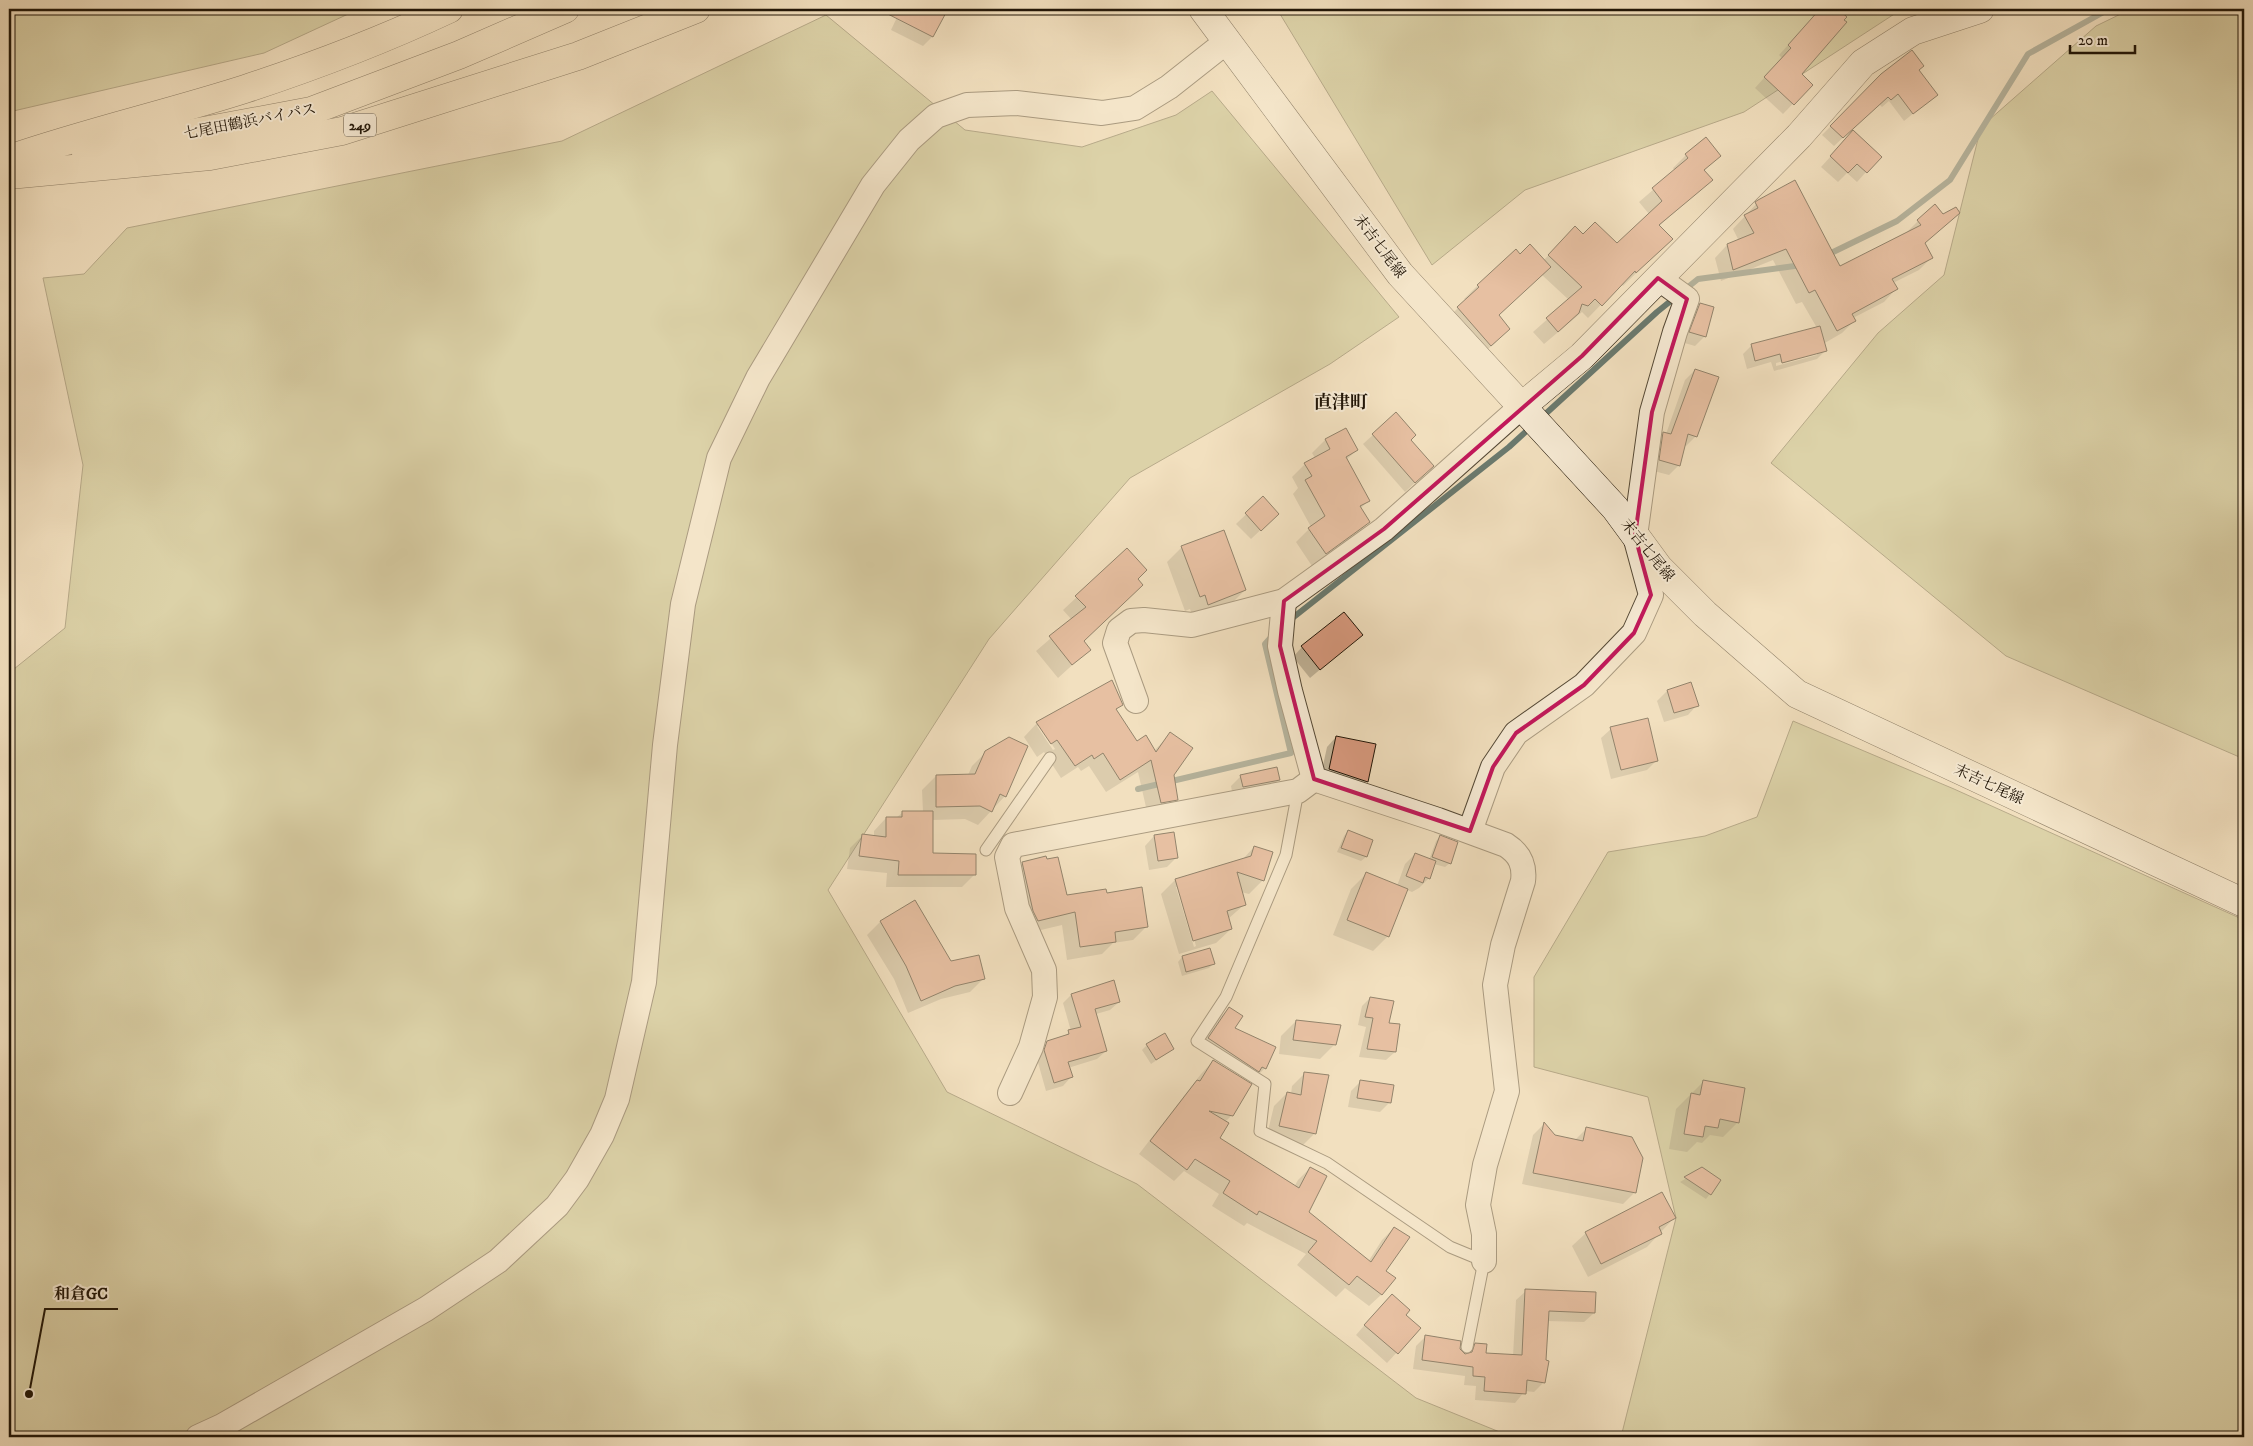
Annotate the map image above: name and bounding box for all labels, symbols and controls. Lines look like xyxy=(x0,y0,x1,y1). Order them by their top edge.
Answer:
scale bar xyxy=(2070,22,2136,54)
text: 20 m xyxy=(2078,31,2108,50)
street label: 七尾田鶴浜バイパス xyxy=(182,99,318,144)
road number: 249 xyxy=(344,114,376,136)
street label: 末吉七尾線 xyxy=(1349,211,1410,282)
district label: 直津町 xyxy=(1314,392,1368,414)
street label: 末吉七尾線 xyxy=(1617,515,1679,585)
street label: 末吉七尾線 xyxy=(1951,760,2027,809)
callout: 和倉GC xyxy=(45,1278,118,1309)
text: 和倉GC xyxy=(54,1284,108,1304)

